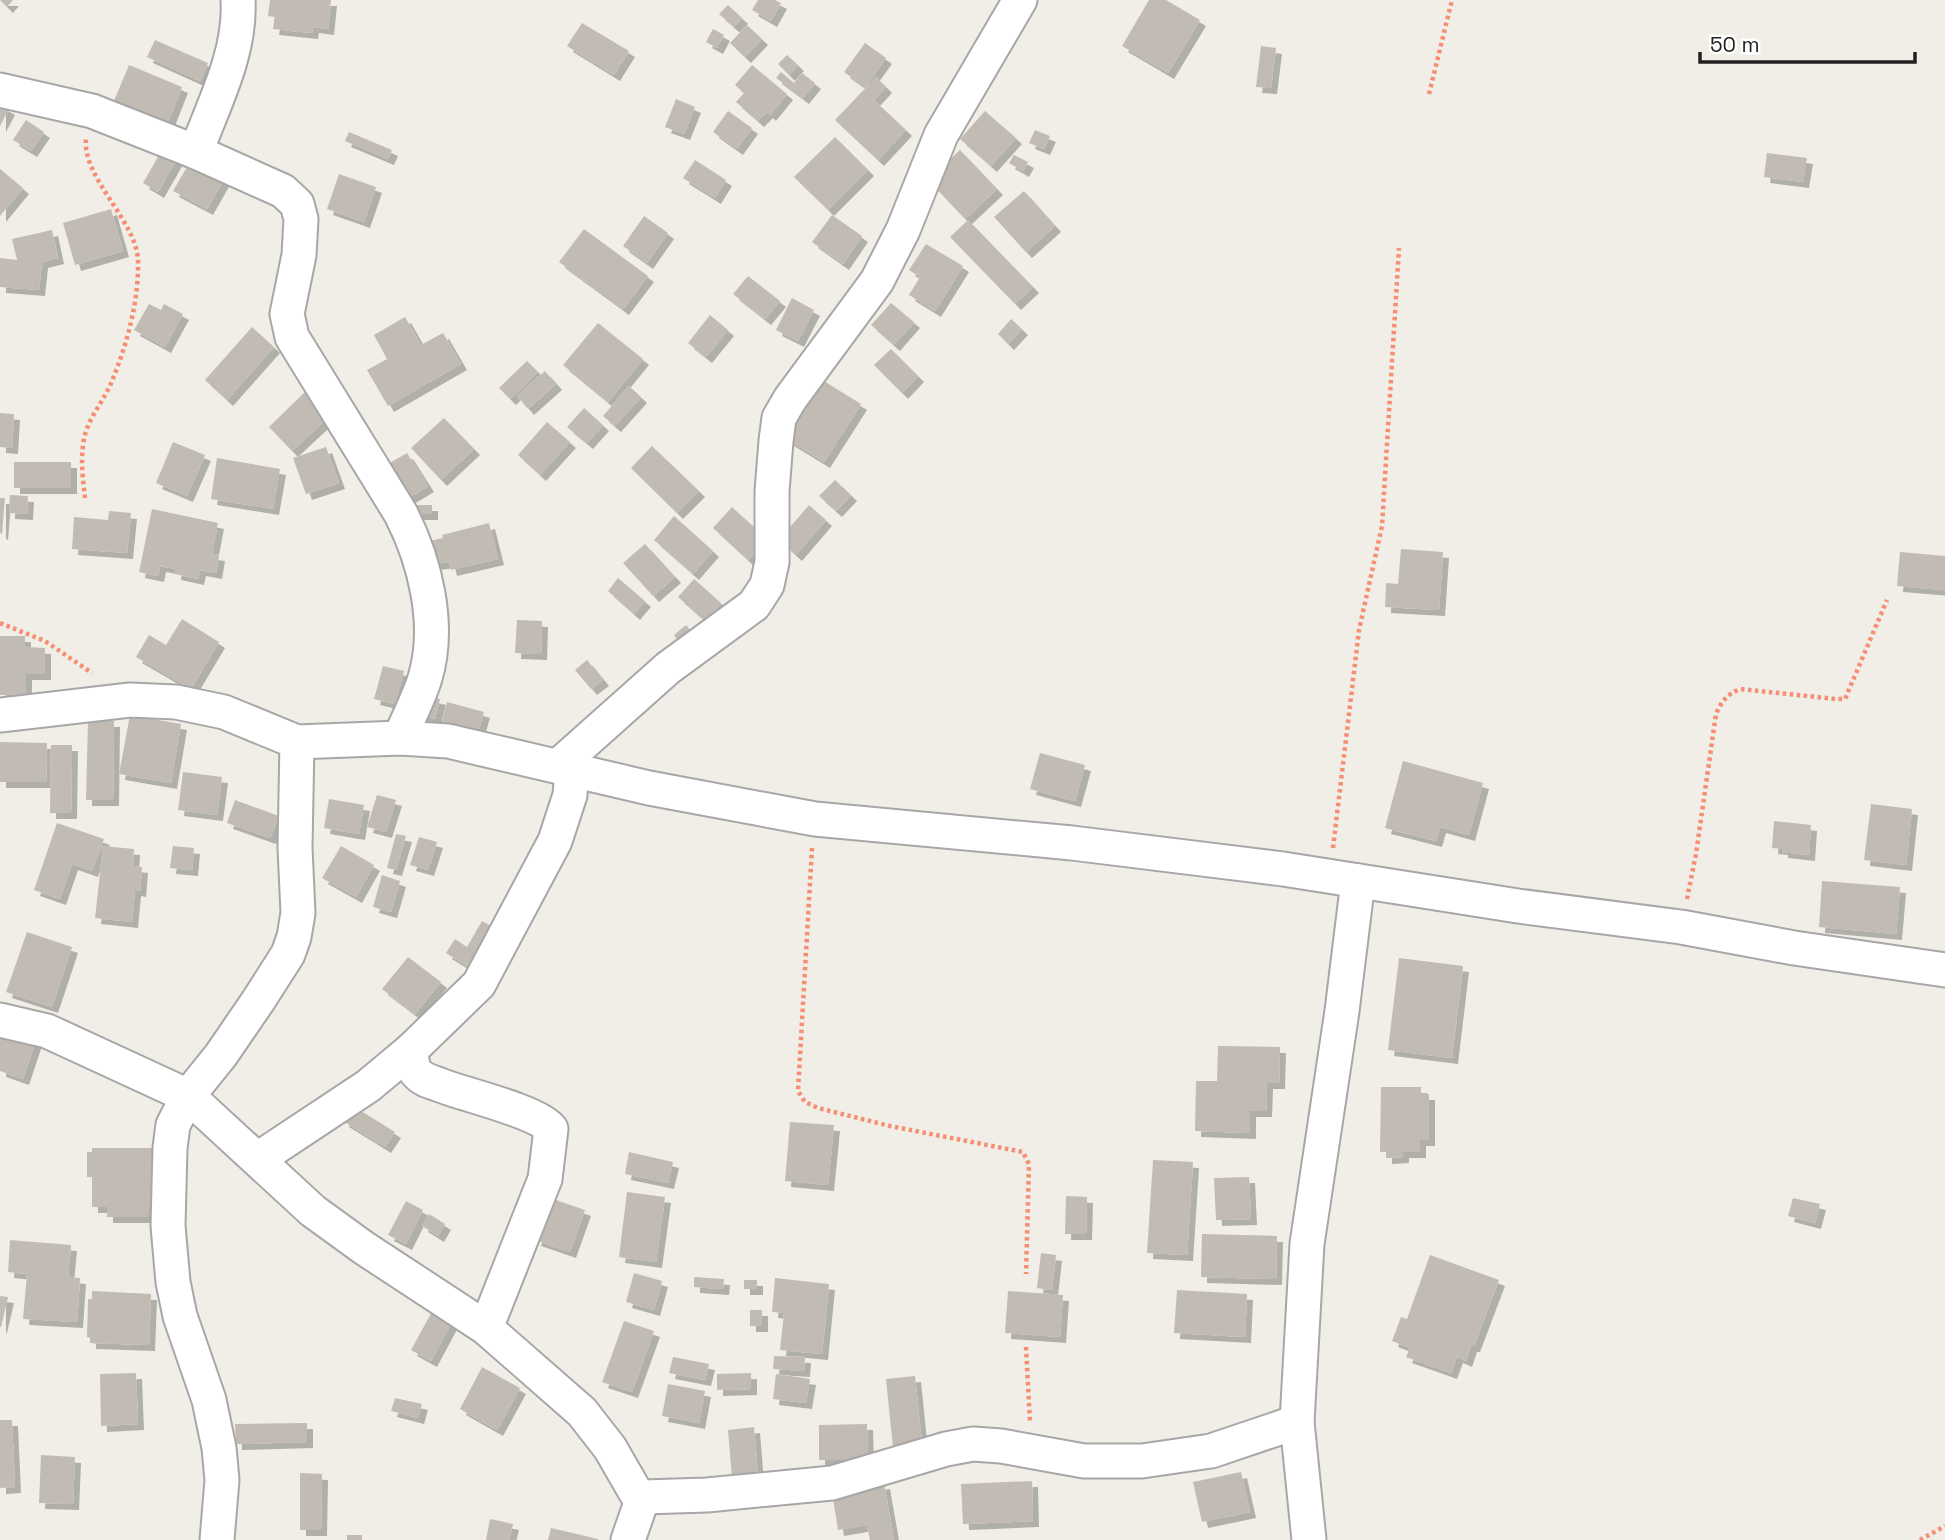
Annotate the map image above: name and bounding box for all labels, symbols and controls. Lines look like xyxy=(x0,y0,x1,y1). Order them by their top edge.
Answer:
scale bar xyxy=(1700,21,1915,65)
text: 50 m xyxy=(1710,31,1760,58)

